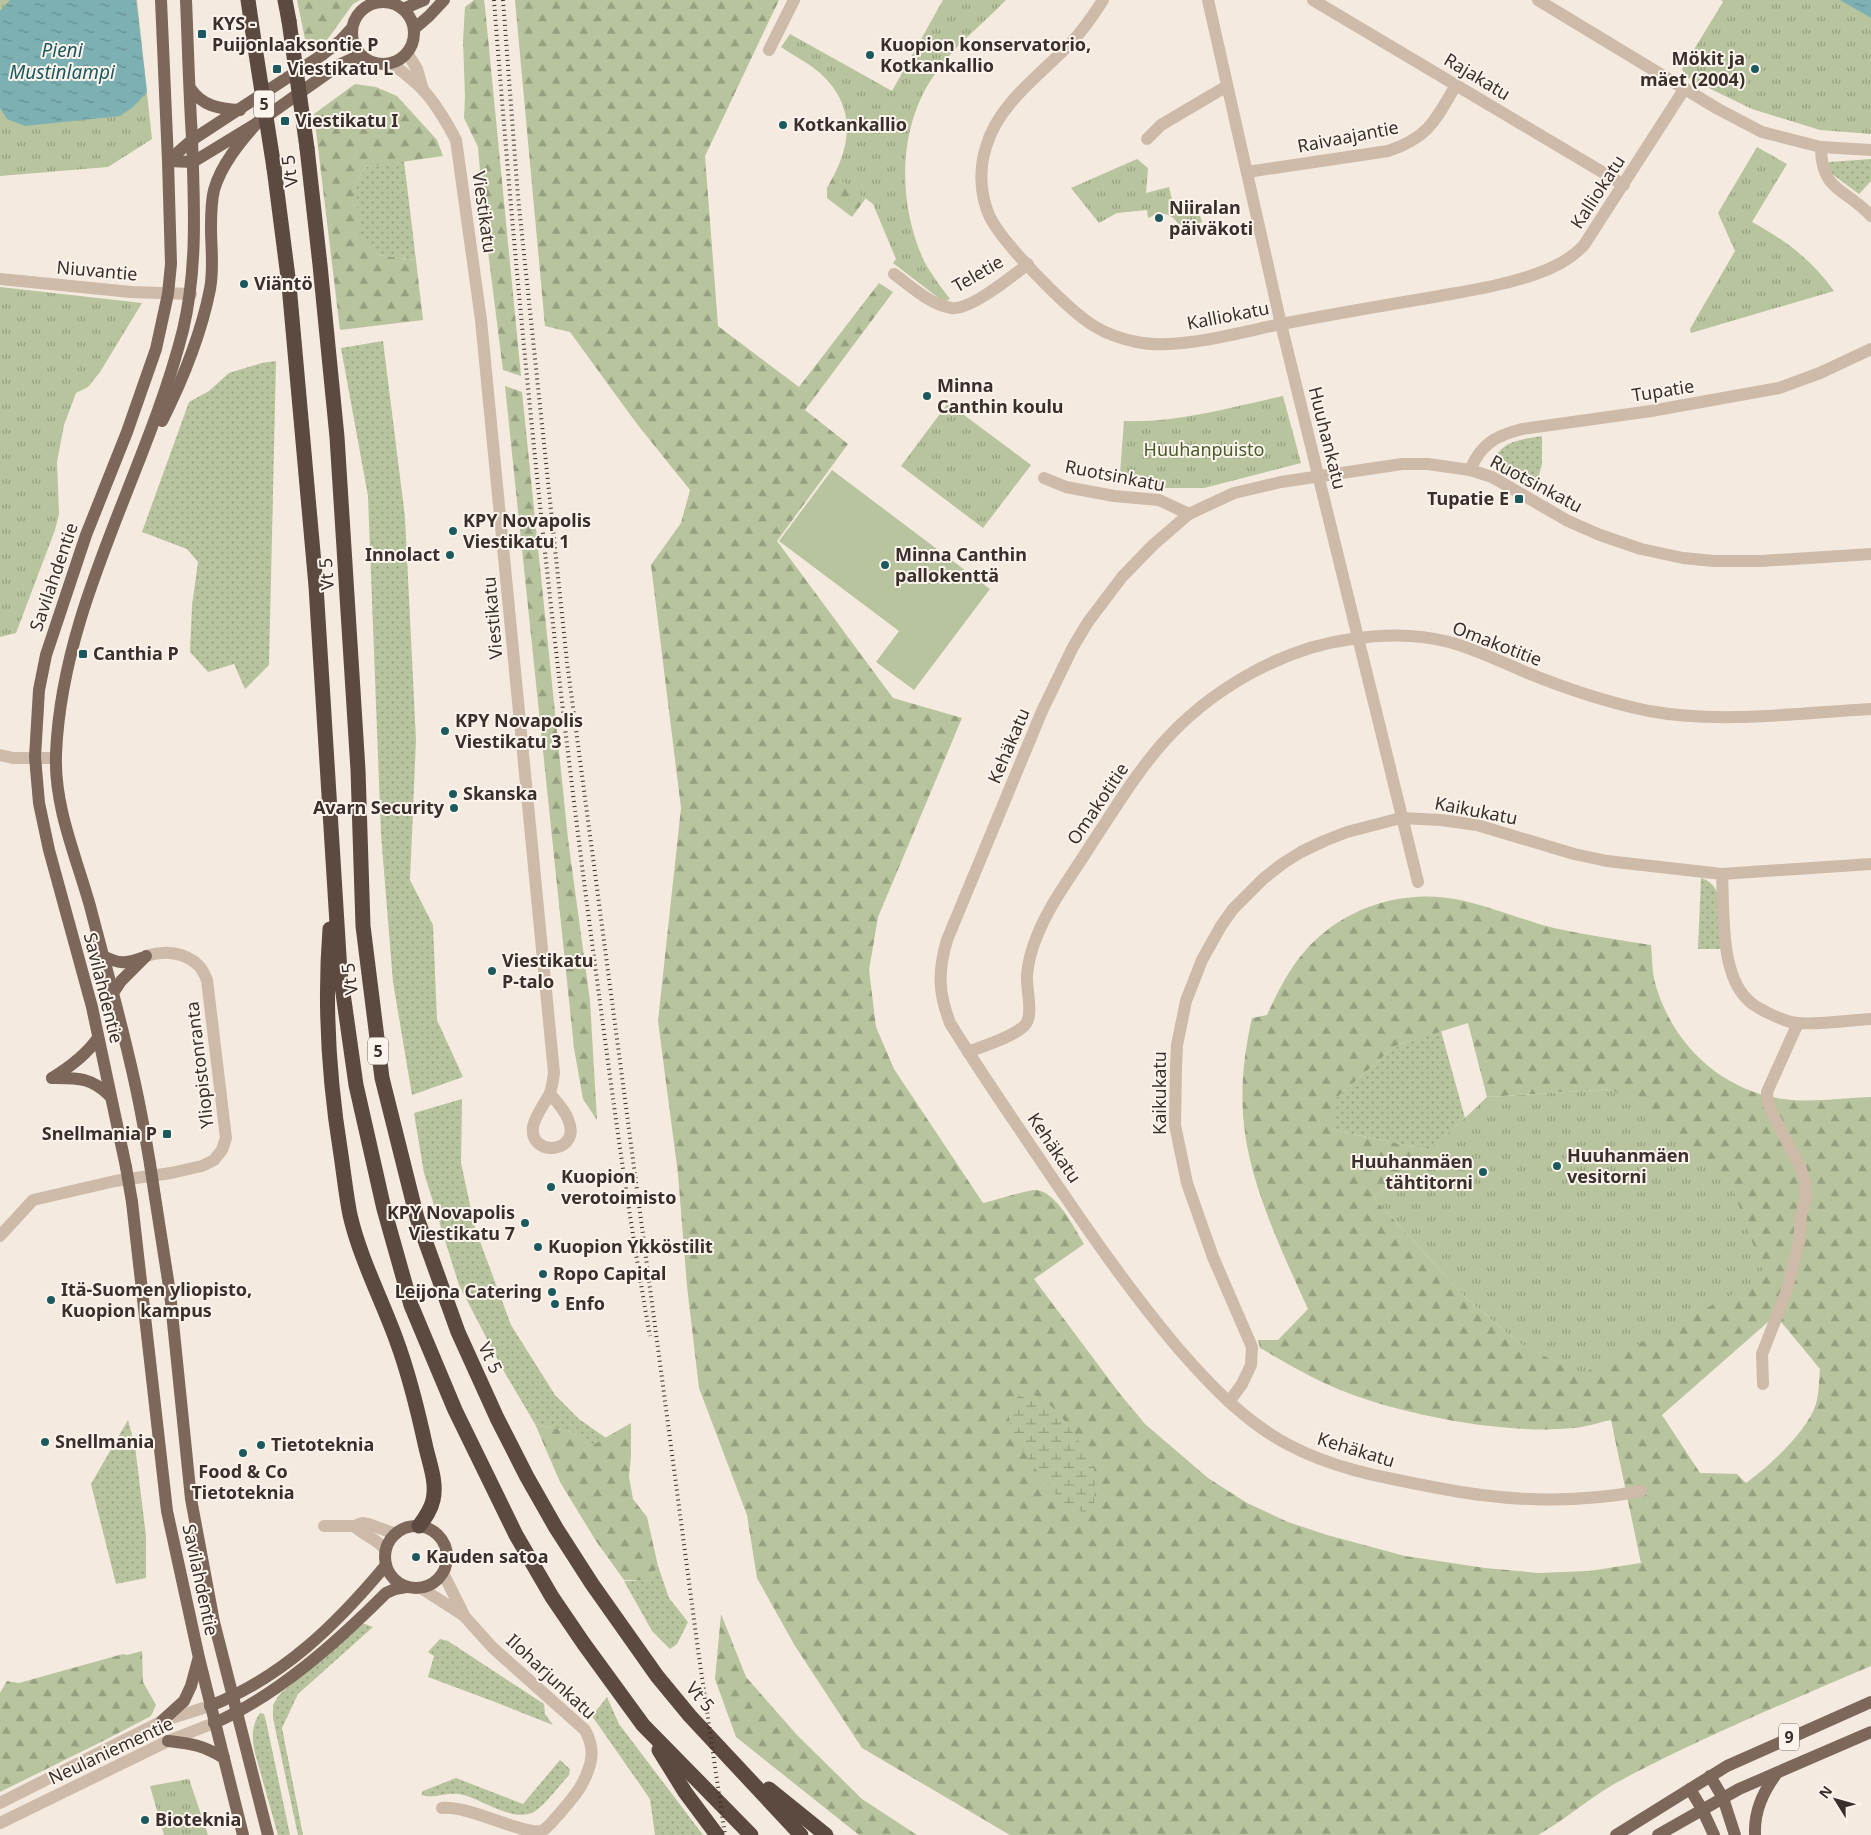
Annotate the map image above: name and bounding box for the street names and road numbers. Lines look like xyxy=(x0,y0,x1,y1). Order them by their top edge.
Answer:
street label: Rajakatu xyxy=(1440,47,1515,105)
road number: 5 xyxy=(254,90,274,118)
street label: Raivaajantie xyxy=(1295,114,1400,158)
street label: Kalliokatu xyxy=(1564,150,1630,233)
street label: Vt 5 xyxy=(275,154,303,189)
street label: Viestikatu xyxy=(467,169,503,254)
street label: Teletie xyxy=(948,249,1007,297)
street label: Niuvantie xyxy=(56,255,139,285)
street label: Kalliokatu xyxy=(1185,295,1271,335)
street label: Tupatie xyxy=(1630,373,1696,407)
street label: Huuhankatu xyxy=(1304,384,1352,492)
street label: Ruotsinkatu xyxy=(1486,449,1587,518)
street label: Ruotsinkatu xyxy=(1063,454,1167,496)
street label: Savilahdentie xyxy=(23,519,83,634)
street label: Vt 5 xyxy=(313,557,339,591)
street label: Viestikatu xyxy=(476,576,508,660)
street label: Omakotitie xyxy=(1449,615,1546,671)
street label: Kehäkatu xyxy=(981,704,1035,787)
street label: Omakotitie xyxy=(1061,758,1133,849)
street label: Kaikukatu xyxy=(1433,790,1520,830)
street label: Savilahdentie xyxy=(79,930,129,1046)
street label: Vt 5 xyxy=(335,962,363,997)
street label: Yliopistonranta xyxy=(179,1000,219,1130)
road number: 5 xyxy=(368,1038,388,1064)
street label: Kaikukatu xyxy=(1147,1051,1171,1135)
street label: Kehäkatu xyxy=(1023,1108,1087,1187)
street label: Vt 5 xyxy=(473,1338,509,1377)
street label: Kehäkatu xyxy=(1315,1426,1398,1472)
street label: Savilahdentie xyxy=(177,1522,224,1638)
street label: Iloharjunkatu xyxy=(502,1628,602,1724)
street label: Vt 5 xyxy=(681,1676,720,1716)
street label: Neulaniementie xyxy=(44,1711,177,1790)
road number: 9 xyxy=(1779,1724,1799,1750)

